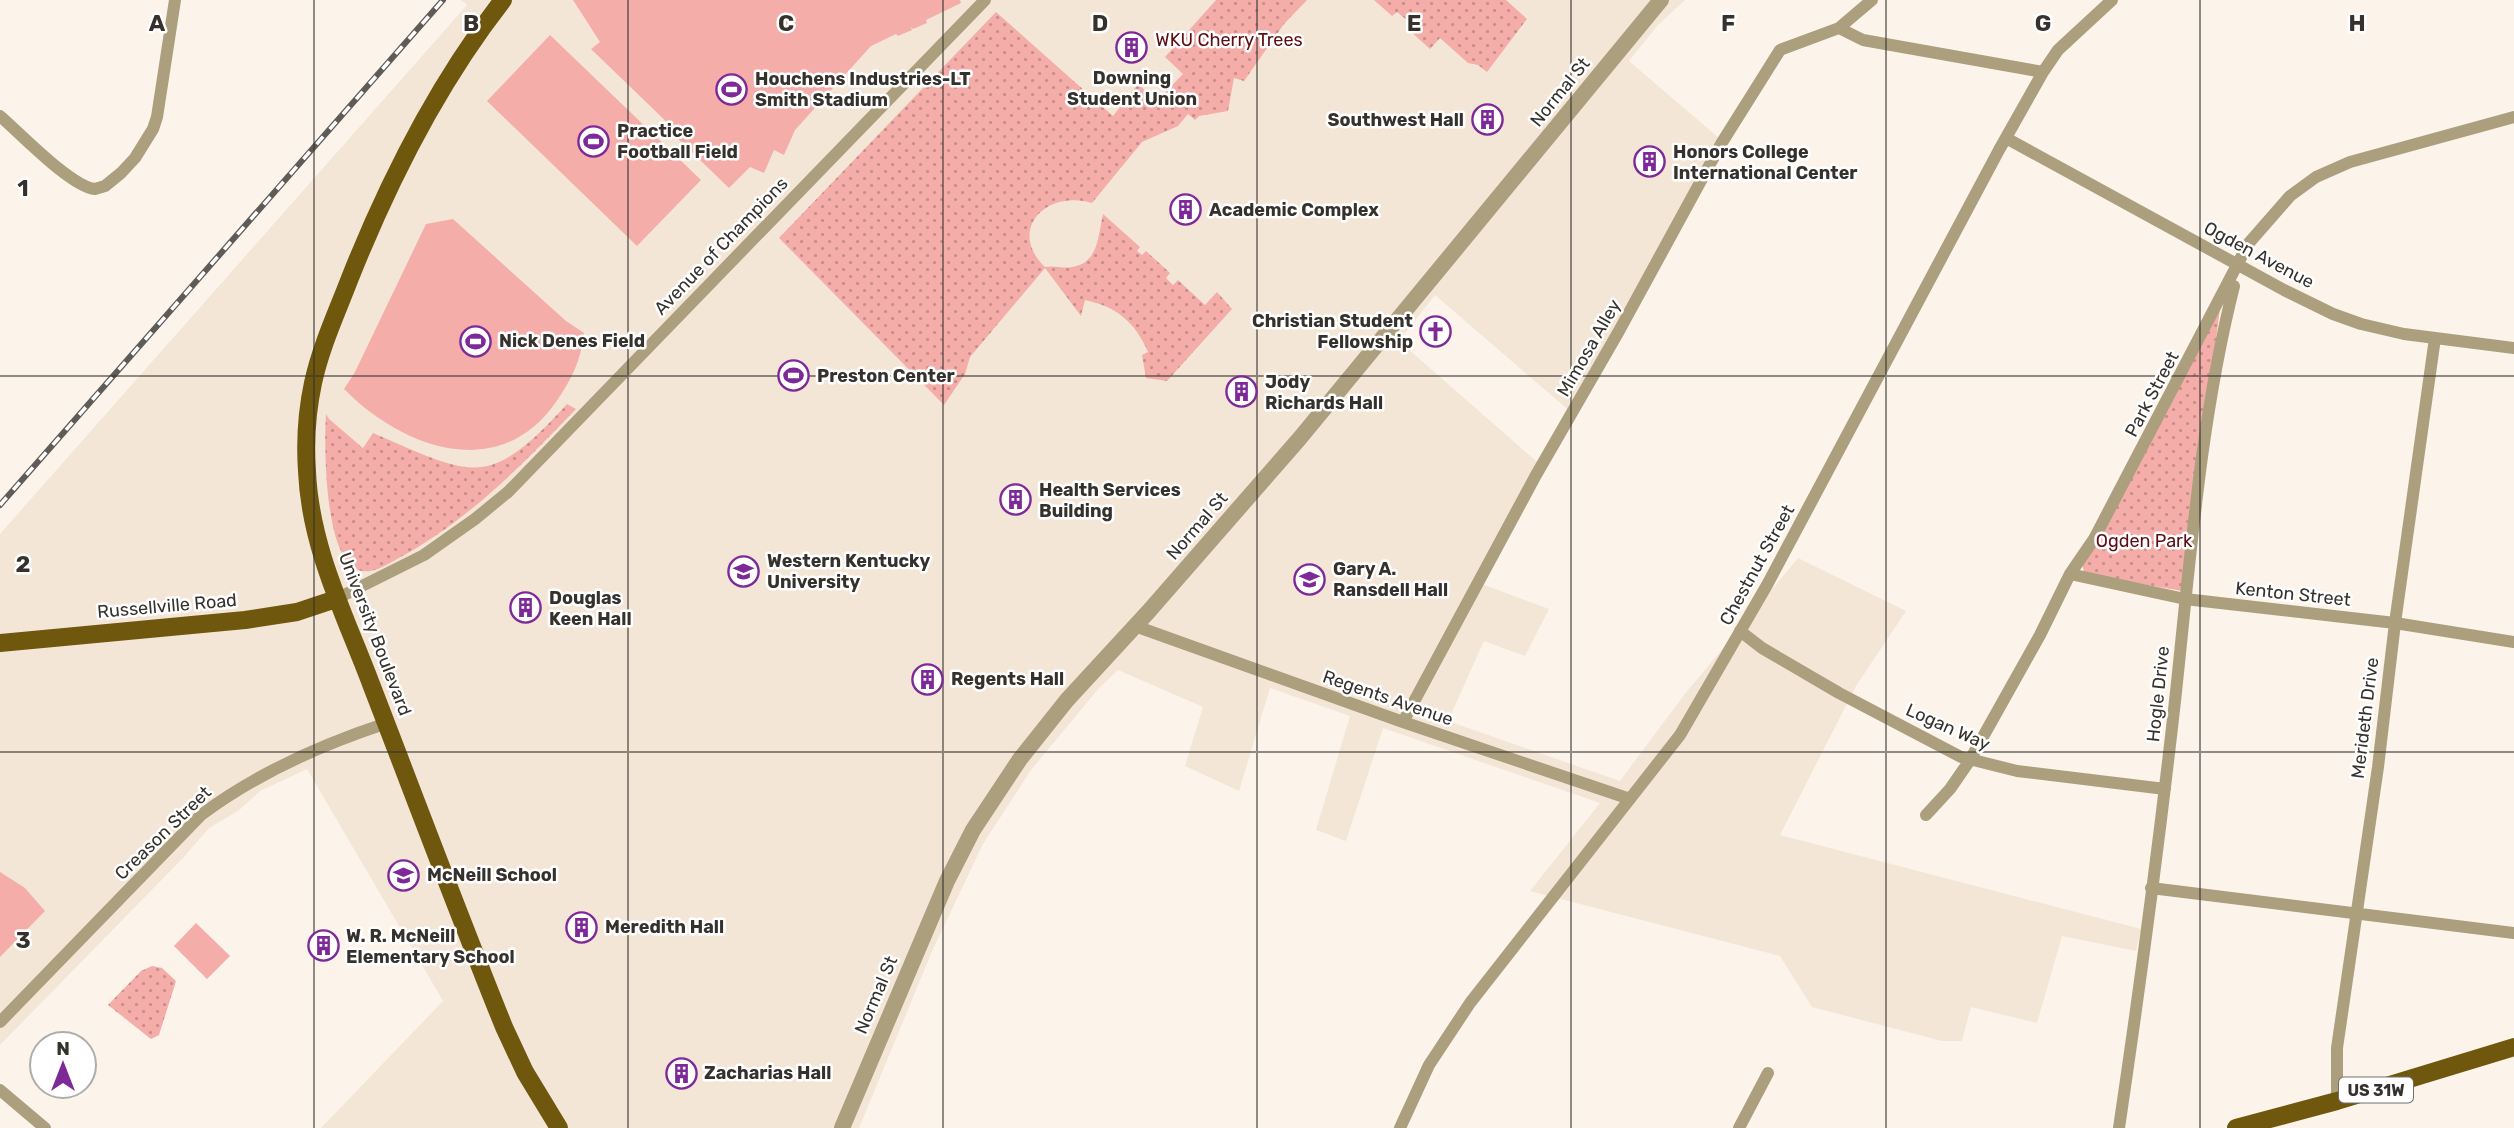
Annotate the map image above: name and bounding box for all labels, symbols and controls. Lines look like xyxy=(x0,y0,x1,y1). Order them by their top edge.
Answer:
text: A xyxy=(149,9,166,37)
text: B xyxy=(463,9,479,37)
text: C xyxy=(778,9,794,37)
text: D xyxy=(1092,9,1108,37)
text: E xyxy=(1407,9,1421,37)
text: F xyxy=(1721,9,1735,37)
text: G xyxy=(2035,9,2051,37)
text: H xyxy=(2348,9,2366,37)
park label: WKU Cherry Trees xyxy=(1155,29,1303,51)
building icon: Downing Student Union xyxy=(1115,31,1149,65)
street label: Normal St xyxy=(1525,53,1595,131)
place label: Downing Student Union xyxy=(1067,67,1197,110)
place label: Houchens Industries-LT Smith Stadium xyxy=(755,68,971,111)
sports icon: Houchens Industries-LT Smith Stadium xyxy=(715,72,749,106)
building icon: Southwest Hall xyxy=(1470,103,1504,137)
place label: Southwest Hall xyxy=(1328,109,1464,131)
place label: Practice Football Field xyxy=(617,120,738,163)
sports icon: Practice Football Field xyxy=(577,124,611,158)
place label: Honors College International Center xyxy=(1673,141,1858,184)
building icon: Honors College International Center xyxy=(1633,145,1667,179)
street label: Avenue of Champions xyxy=(650,173,792,319)
text: 1 xyxy=(17,174,29,202)
building icon: Academic Complex xyxy=(1169,193,1203,227)
place label: Academic Complex xyxy=(1209,199,1379,221)
street label: Ogden Avenue xyxy=(2200,217,2318,293)
street label: Mimosa Alley xyxy=(1552,295,1626,400)
place label: Christian Student Fellowship xyxy=(1252,310,1413,353)
church icon: Christian Student Fellowship xyxy=(1419,314,1453,348)
sports icon: Nick Denes Field xyxy=(459,324,493,358)
place label: Nick Denes Field xyxy=(499,330,645,352)
street label: Park Street xyxy=(2120,347,2184,441)
sports icon: Preston Center xyxy=(777,359,811,393)
place label: Preston Center xyxy=(817,365,955,387)
place label: Jody Richards Hall xyxy=(1265,371,1383,414)
building icon: Jody Richards Hall xyxy=(1225,375,1259,409)
place label: Health Services Building xyxy=(1039,479,1181,522)
building icon: Health Services Building xyxy=(999,483,1033,517)
street label: Normal St xyxy=(1162,488,1232,564)
street label: Chestnut Street xyxy=(1715,501,1799,629)
park label: Ogden Park xyxy=(2096,530,2193,552)
street label: University Boulevard xyxy=(334,549,416,719)
text: 2 xyxy=(16,550,30,578)
place label: Western Kentucky University xyxy=(767,550,931,593)
school or university icon: Western Kentucky University xyxy=(727,554,761,588)
place label: Gary A. Ransdell Hall xyxy=(1333,558,1448,601)
school or university icon: Gary A. Ransdell Hall xyxy=(1293,562,1327,596)
street label: Kenton Street xyxy=(2234,577,2352,611)
place label: Douglas Keen Hall xyxy=(549,587,632,630)
street label: Russellville Road xyxy=(96,589,238,623)
building icon: Douglas Keen Hall xyxy=(509,591,543,625)
street label: Hogle Drive xyxy=(2142,645,2174,743)
street label: Merideth Drive xyxy=(2347,656,2383,780)
building icon: Regents Hall xyxy=(911,662,945,696)
street label: Regents Avenue xyxy=(1320,665,1456,731)
place label: Regents Hall xyxy=(951,668,1064,690)
street label: Logan Way xyxy=(1903,699,1993,755)
street label: Creason Street xyxy=(110,781,216,885)
school or university icon: McNeill School xyxy=(387,858,421,892)
place label: McNeill School xyxy=(427,864,557,886)
building icon: Meredith Hall xyxy=(565,910,599,944)
place label: Meredith Hall xyxy=(605,916,724,938)
place label: W. R. McNeill Elementary School xyxy=(346,925,515,968)
text: 3 xyxy=(15,926,31,954)
building icon: W. R. McNeill Elementary School xyxy=(306,929,340,963)
street label: Normal St xyxy=(850,953,902,1037)
north arrow xyxy=(28,1030,98,1100)
text: N xyxy=(56,1037,70,1060)
building icon: Zacharias Hall xyxy=(664,1056,698,1090)
place label: Zacharias Hall xyxy=(704,1062,831,1084)
road number: US 31W xyxy=(2339,1078,2413,1102)

